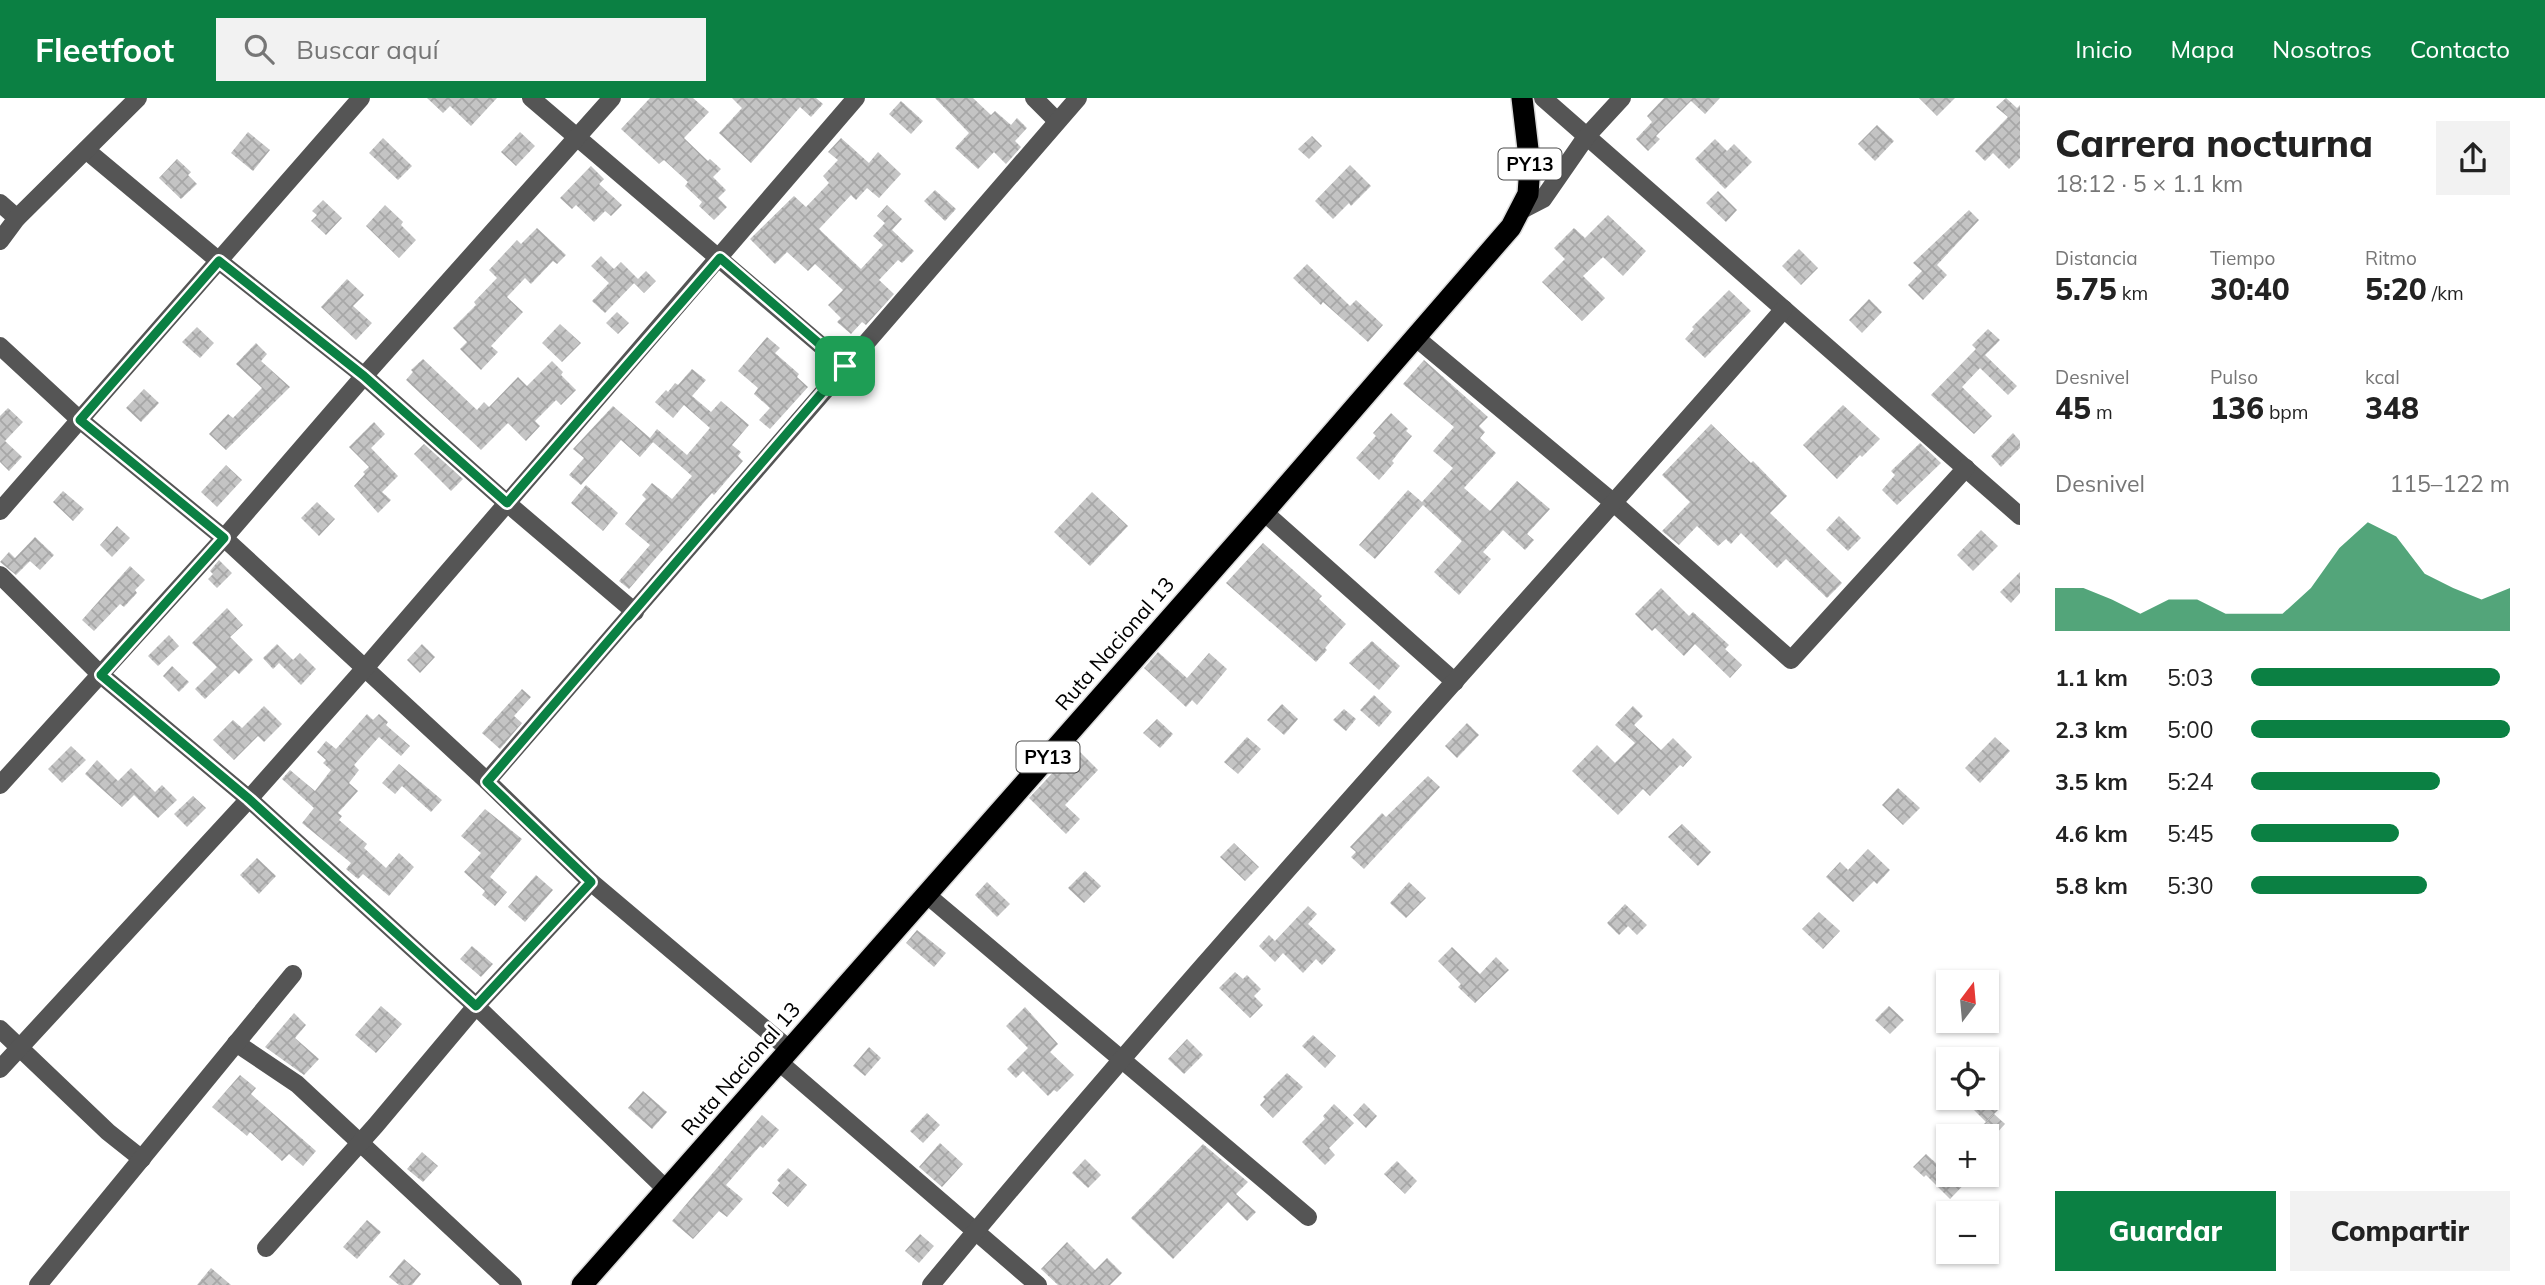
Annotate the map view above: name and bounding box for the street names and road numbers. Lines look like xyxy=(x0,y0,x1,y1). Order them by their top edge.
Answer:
road number: PY13 xyxy=(1498,148,1562,180)
street label: Ruta Nacional 13 xyxy=(1049,571,1179,715)
road number: PY13 xyxy=(1016,742,1080,772)
street label: Ruta Nacional 13 xyxy=(675,996,805,1140)

